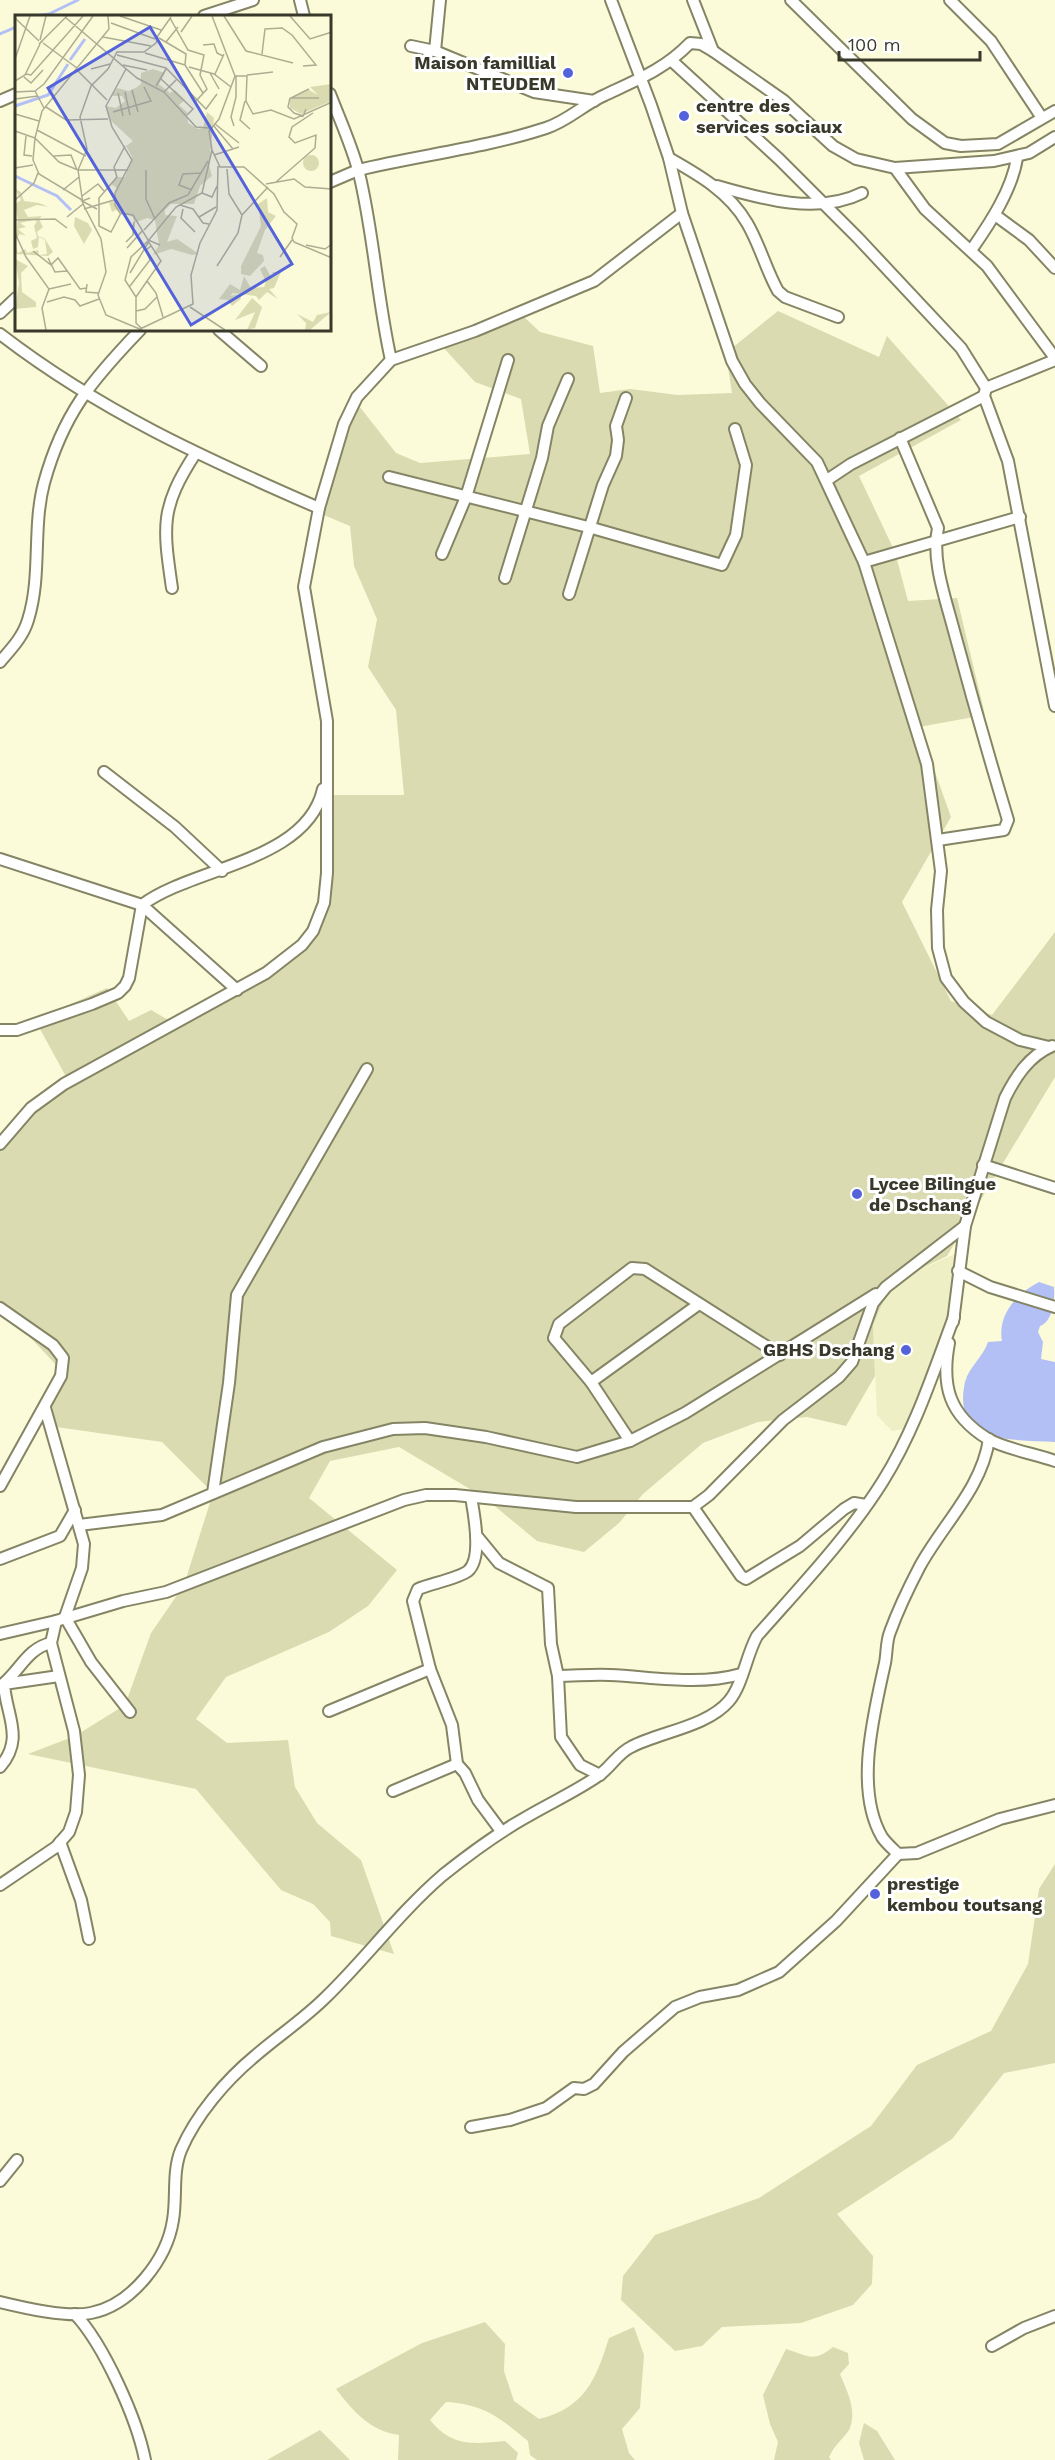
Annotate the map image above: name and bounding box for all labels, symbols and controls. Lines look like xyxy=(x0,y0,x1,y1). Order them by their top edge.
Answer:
inset map xyxy=(15,15,332,332)
scale bar xyxy=(839,24,980,62)
text: 100 m xyxy=(848,34,901,55)
place label: Maison famillial NTEUDEM xyxy=(414,52,556,94)
marker: Maison famillial NTEUDEM xyxy=(561,66,575,80)
place label: centre des services sociaux xyxy=(696,95,843,137)
marker: centre des services sociaux xyxy=(677,109,691,123)
place label: Lycee Bilingue de Dschang xyxy=(869,1173,996,1215)
marker: Lycee Bilingue de Dschang xyxy=(850,1187,864,1201)
place label: GBHS Dschang xyxy=(763,1339,895,1360)
marker: GBHS Dschang xyxy=(899,1343,913,1357)
place label: prestige kembou toutsang xyxy=(887,1873,1043,1915)
marker: prestige kembou toutsang xyxy=(868,1887,882,1901)

